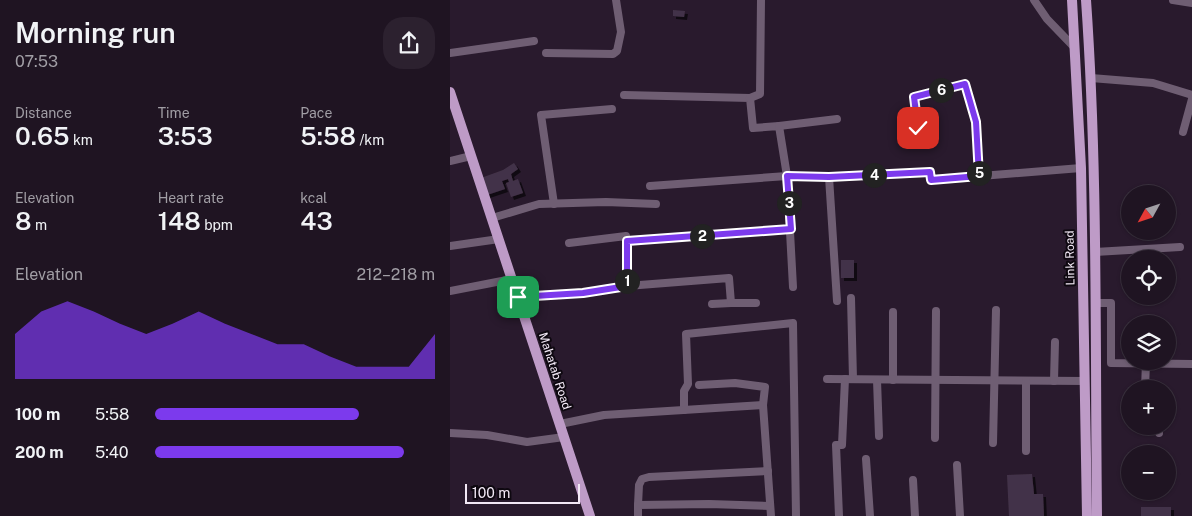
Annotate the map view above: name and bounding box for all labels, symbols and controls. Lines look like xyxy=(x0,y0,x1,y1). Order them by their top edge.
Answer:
text: Morning run xyxy=(15,16,176,49)
button: share xyxy=(383,17,435,69)
text: 07:53 xyxy=(15,52,58,71)
pin: 6 xyxy=(928,78,954,102)
text: 6 xyxy=(937,82,946,98)
text: Distance xyxy=(15,105,72,121)
text: Time xyxy=(158,105,190,121)
text: Pace xyxy=(300,105,332,121)
pin xyxy=(897,107,939,149)
icon: check xyxy=(904,114,932,142)
text: 0.65 xyxy=(15,121,70,151)
text: 3:53 xyxy=(158,121,213,151)
text: 5:58 xyxy=(300,121,356,151)
text: km xyxy=(70,132,93,148)
text: /km xyxy=(356,132,384,148)
pin: 5 xyxy=(966,160,992,186)
pin: 4 xyxy=(862,162,886,188)
text: 5 xyxy=(975,165,984,181)
text: 4 xyxy=(870,167,879,183)
north arrow xyxy=(1121,185,1176,240)
map controls xyxy=(1121,185,1176,500)
text: Elevation xyxy=(15,190,74,206)
text: Heart rate xyxy=(158,190,224,206)
text: kcal xyxy=(300,190,327,206)
pin: 3 xyxy=(776,190,802,216)
text: 3 xyxy=(785,195,794,211)
text: 8 xyxy=(15,206,32,236)
text: 148 xyxy=(158,206,201,236)
text: 43 xyxy=(300,206,333,236)
text: m xyxy=(32,217,47,233)
text: bpm xyxy=(201,217,233,233)
pin: 2 xyxy=(690,224,714,248)
text: 2 xyxy=(698,228,707,244)
street label: Link Road xyxy=(1063,230,1077,286)
button: locate xyxy=(1121,250,1176,305)
text: Elevation xyxy=(15,265,83,284)
text: 212–218 m xyxy=(356,265,435,284)
pin: 1 xyxy=(614,268,640,294)
text: 1 xyxy=(625,273,631,289)
pin xyxy=(497,276,539,318)
icon: arrive xyxy=(504,283,532,311)
button: layers xyxy=(1121,315,1176,370)
street label: Mahatab Road xyxy=(536,331,574,411)
button: + xyxy=(1121,380,1176,435)
text: 100 m xyxy=(15,405,60,424)
text: 5:58 xyxy=(95,405,129,424)
text: 200 m xyxy=(15,443,64,462)
text: 5:40 xyxy=(95,443,129,462)
button: − xyxy=(1121,445,1176,500)
scale bar xyxy=(465,481,580,504)
text: 100 m xyxy=(472,485,510,501)

